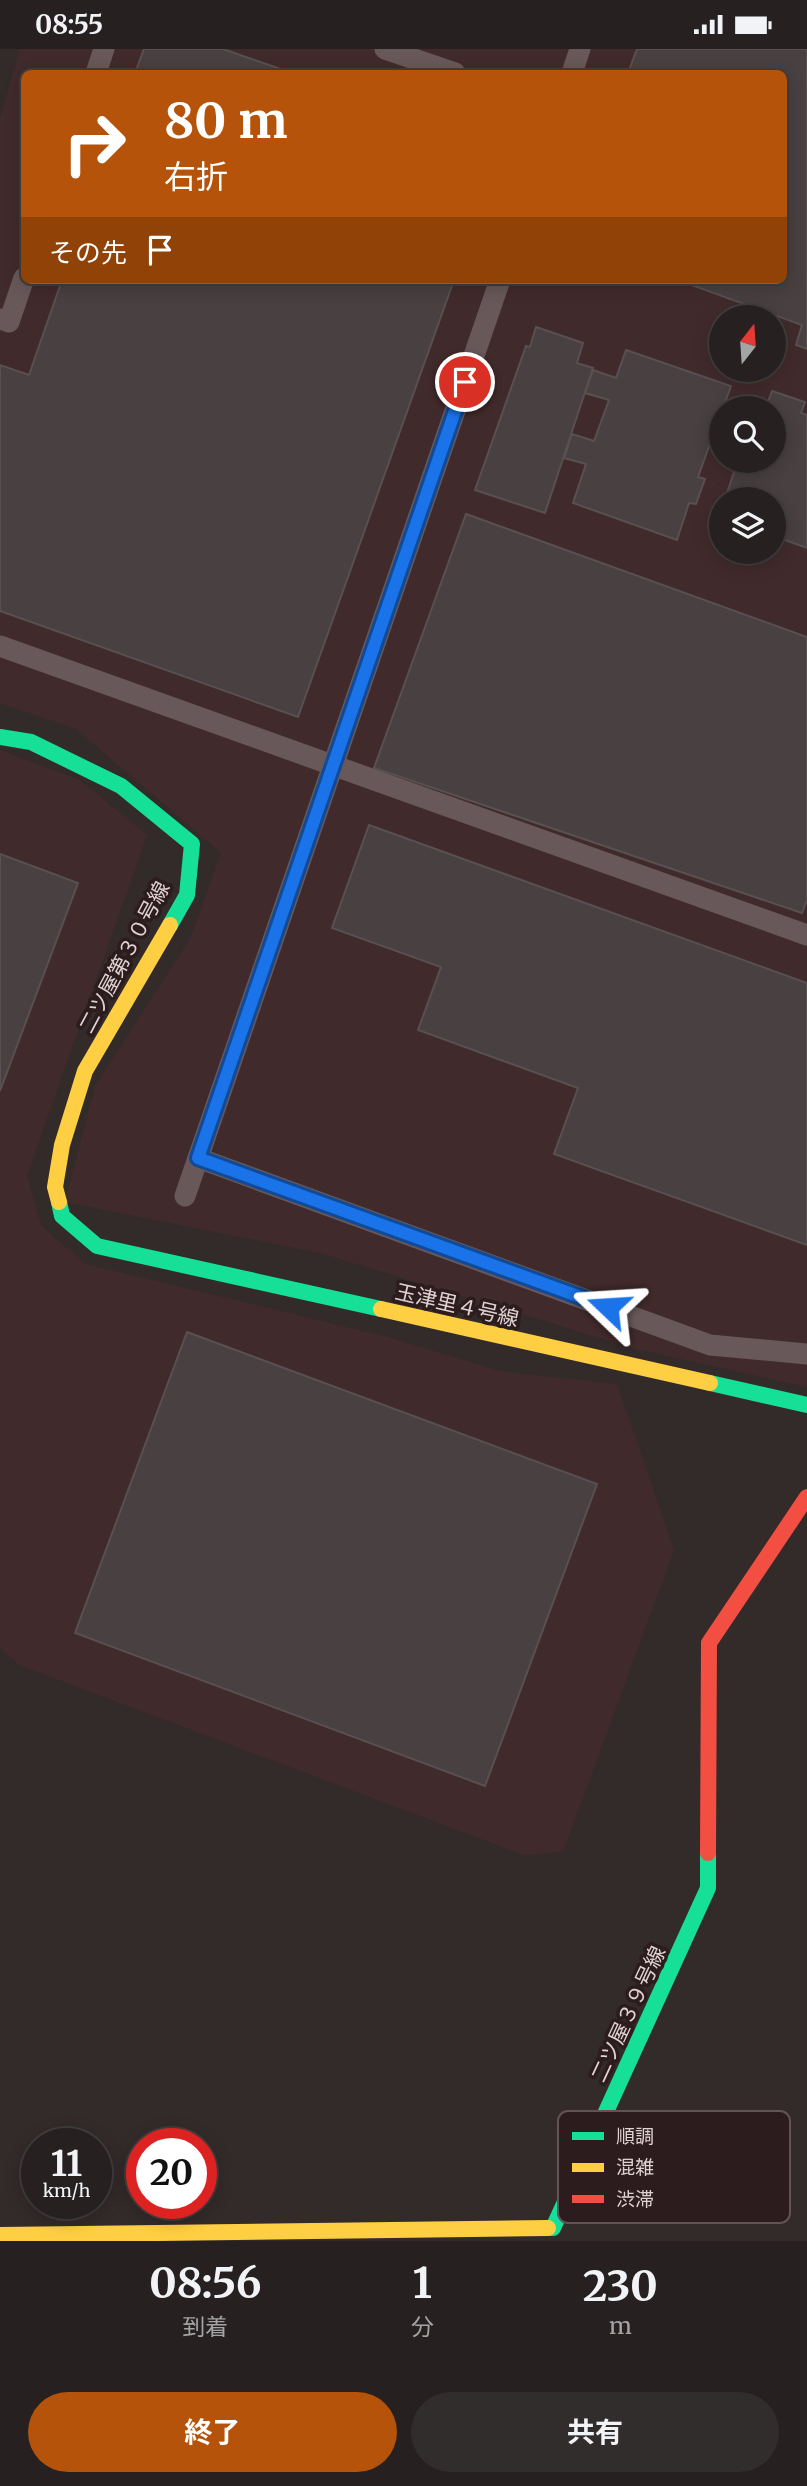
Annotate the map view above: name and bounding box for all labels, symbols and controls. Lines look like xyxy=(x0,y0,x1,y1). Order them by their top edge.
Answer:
text: 08:55 xyxy=(35,8,103,41)
text: 80 m xyxy=(164,90,287,151)
icon: right xyxy=(49,98,140,189)
text: 右折 xyxy=(164,157,228,197)
icon: arrive xyxy=(141,231,179,269)
text: その先 xyxy=(49,236,127,269)
north arrow xyxy=(709,305,786,381)
map controls xyxy=(709,305,786,564)
pin xyxy=(435,352,495,412)
icon: arrive xyxy=(446,363,484,401)
button: search xyxy=(709,396,786,473)
button: layers xyxy=(709,487,786,564)
street label: 二ツ屋第３０号線 xyxy=(73,876,175,1038)
position arrow xyxy=(571,1270,645,1344)
street label: 玉津里４号線 xyxy=(393,1278,521,1332)
street label: 二ツ屋３９号線 xyxy=(585,1942,671,2086)
legend xyxy=(558,2111,790,2223)
text: 順調 xyxy=(616,2124,654,2148)
speed limit sign: 20 xyxy=(126,2128,217,2219)
text: 11 xyxy=(51,2142,82,2186)
text: 混雑 xyxy=(616,2155,654,2179)
text: km/h xyxy=(43,2179,90,2202)
text: 渋滞 xyxy=(616,2187,654,2211)
text: 08:56 xyxy=(149,2257,262,2309)
text: 1 xyxy=(413,2257,432,2309)
text: 230 xyxy=(583,2260,658,2312)
text: m xyxy=(609,2311,632,2340)
text: 到着 xyxy=(182,2312,228,2341)
text: 分 xyxy=(411,2312,434,2341)
button: 終了 xyxy=(28,2392,397,2472)
button: 共有 xyxy=(411,2392,779,2472)

